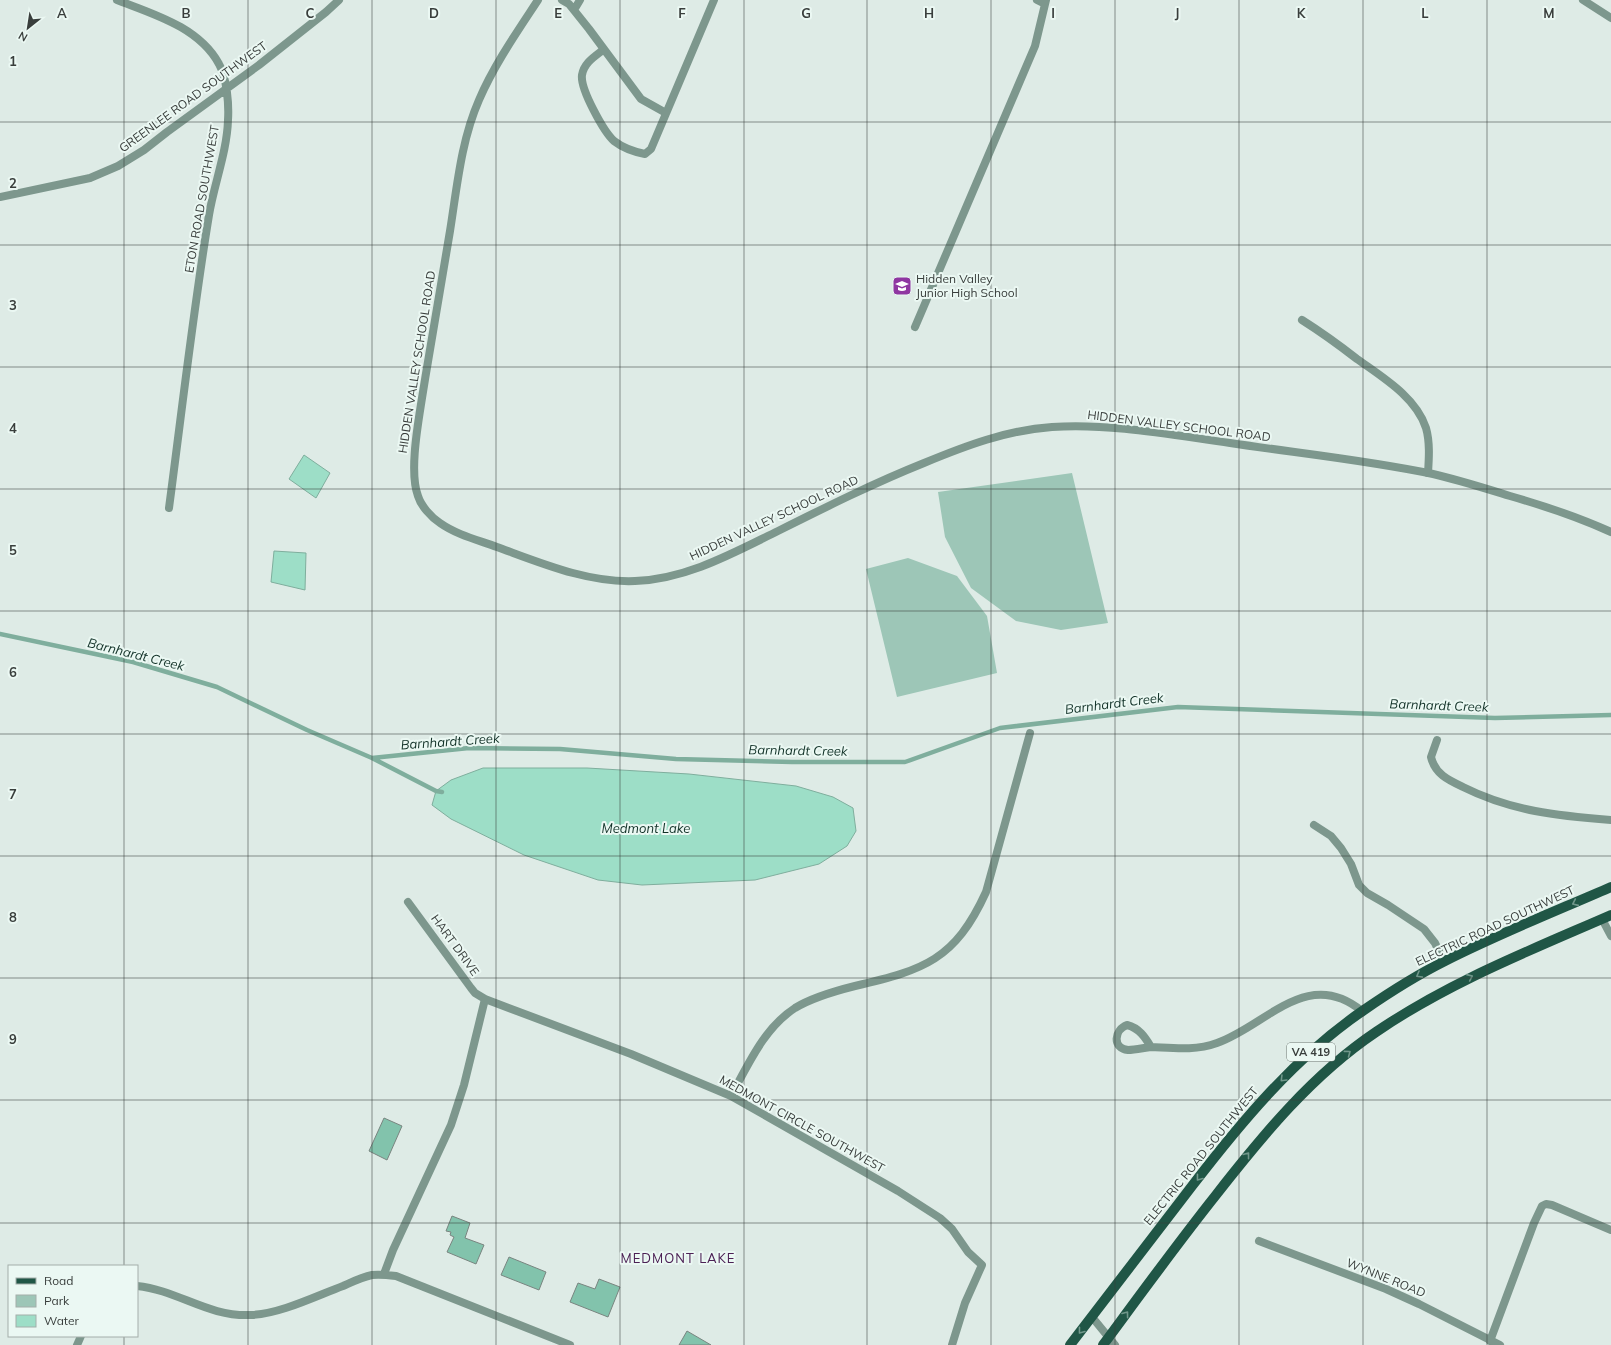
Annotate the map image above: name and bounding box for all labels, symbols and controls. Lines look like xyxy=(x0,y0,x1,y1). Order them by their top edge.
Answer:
text: A xyxy=(57,5,67,21)
text: B xyxy=(182,5,191,21)
text: C xyxy=(306,5,315,21)
text: D xyxy=(429,5,439,21)
text: E xyxy=(554,5,562,21)
text: F xyxy=(678,5,686,21)
text: G xyxy=(801,5,811,21)
text: H xyxy=(924,5,934,21)
text: I xyxy=(1051,5,1055,21)
text: J xyxy=(1175,5,1179,21)
text: K xyxy=(1297,5,1307,21)
text: L xyxy=(1421,5,1429,21)
text: M xyxy=(1543,5,1555,21)
north arrow xyxy=(8,8,48,48)
text: N xyxy=(16,29,30,45)
street label: GREENLEE ROAD SOUTHWEST xyxy=(116,37,270,155)
text: 1 xyxy=(9,53,17,69)
street label: ETON ROAD SOUTHWEST xyxy=(181,123,222,274)
text: 2 xyxy=(9,175,17,191)
street label: HIDDEN VALLEY SCHOOL ROAD xyxy=(395,270,438,454)
place label: Hidden Valley Junior High School xyxy=(916,271,1018,300)
school or university icon: Hidden Valley Junior High School xyxy=(891,275,913,297)
text: 3 xyxy=(9,297,17,313)
street label: HIDDEN VALLEY SCHOOL ROAD xyxy=(1087,407,1272,444)
text: 4 xyxy=(9,420,17,436)
street label: HIDDEN VALLEY SCHOOL ROAD xyxy=(687,472,861,563)
text: 5 xyxy=(9,542,17,558)
water label: Barnhardt Creek xyxy=(86,634,186,674)
text: 6 xyxy=(9,664,17,680)
water label: Barnhardt Creek xyxy=(1064,689,1164,717)
water label: Barnhardt Creek xyxy=(1389,695,1489,715)
water label: Barnhardt Creek xyxy=(400,730,500,752)
water label: Barnhardt Creek xyxy=(748,741,848,759)
text: 7 xyxy=(9,786,17,802)
water label: Medmont Lake xyxy=(602,820,690,836)
street label: ELECTRIC ROAD SOUTHWEST xyxy=(1413,882,1577,969)
one-way arrow xyxy=(1572,898,1580,906)
text: 8 xyxy=(9,909,17,925)
street label: HART DRIVE xyxy=(428,911,483,978)
one-way arrow xyxy=(1416,970,1423,978)
one-way arrow xyxy=(1466,974,1474,982)
text: 9 xyxy=(9,1031,17,1047)
road number: VA 419 xyxy=(1287,1043,1335,1061)
one-way arrow xyxy=(1344,1051,1351,1058)
street label: MEDMONT CIRCLE SOUTHWEST xyxy=(717,1072,888,1176)
one-way arrow xyxy=(1280,1074,1288,1082)
street label: ELECTRIC ROAD SOUTHWEST xyxy=(1140,1083,1262,1228)
one-way arrow xyxy=(1243,1152,1250,1159)
one-way arrow xyxy=(1196,1173,1203,1180)
district label: MEDMONT LAKE xyxy=(621,1250,735,1266)
street label: WYNNE ROAD xyxy=(1344,1255,1428,1300)
legend xyxy=(8,1265,138,1337)
text: Road xyxy=(44,1273,73,1288)
text: Park xyxy=(44,1293,70,1308)
one-way arrow xyxy=(1121,1311,1128,1318)
text: Water xyxy=(44,1313,80,1328)
one-way arrow xyxy=(1079,1326,1086,1333)

